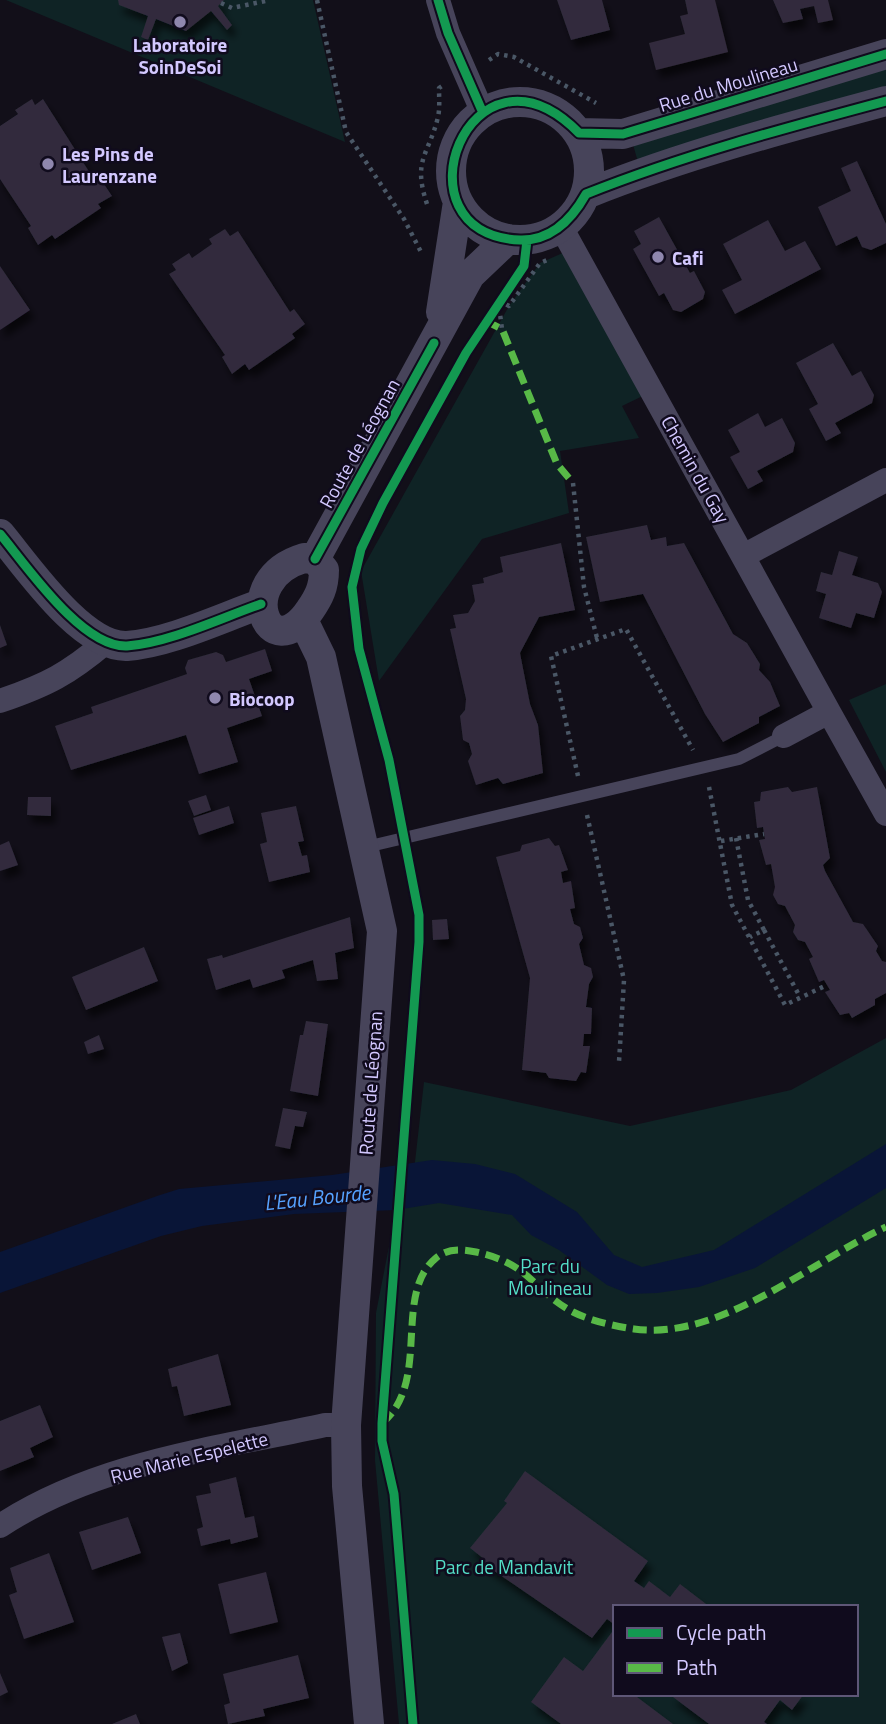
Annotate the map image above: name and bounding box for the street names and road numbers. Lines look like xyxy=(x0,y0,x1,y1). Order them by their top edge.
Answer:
street label: Rue du Moulineau xyxy=(655,49,801,119)
street label: Route de Léognan xyxy=(311,373,407,513)
street label: Chemin du Gay xyxy=(654,410,738,528)
street label: Route de Léognan xyxy=(351,1010,389,1156)
street label: Rue Marie Espelette xyxy=(107,1423,271,1491)

